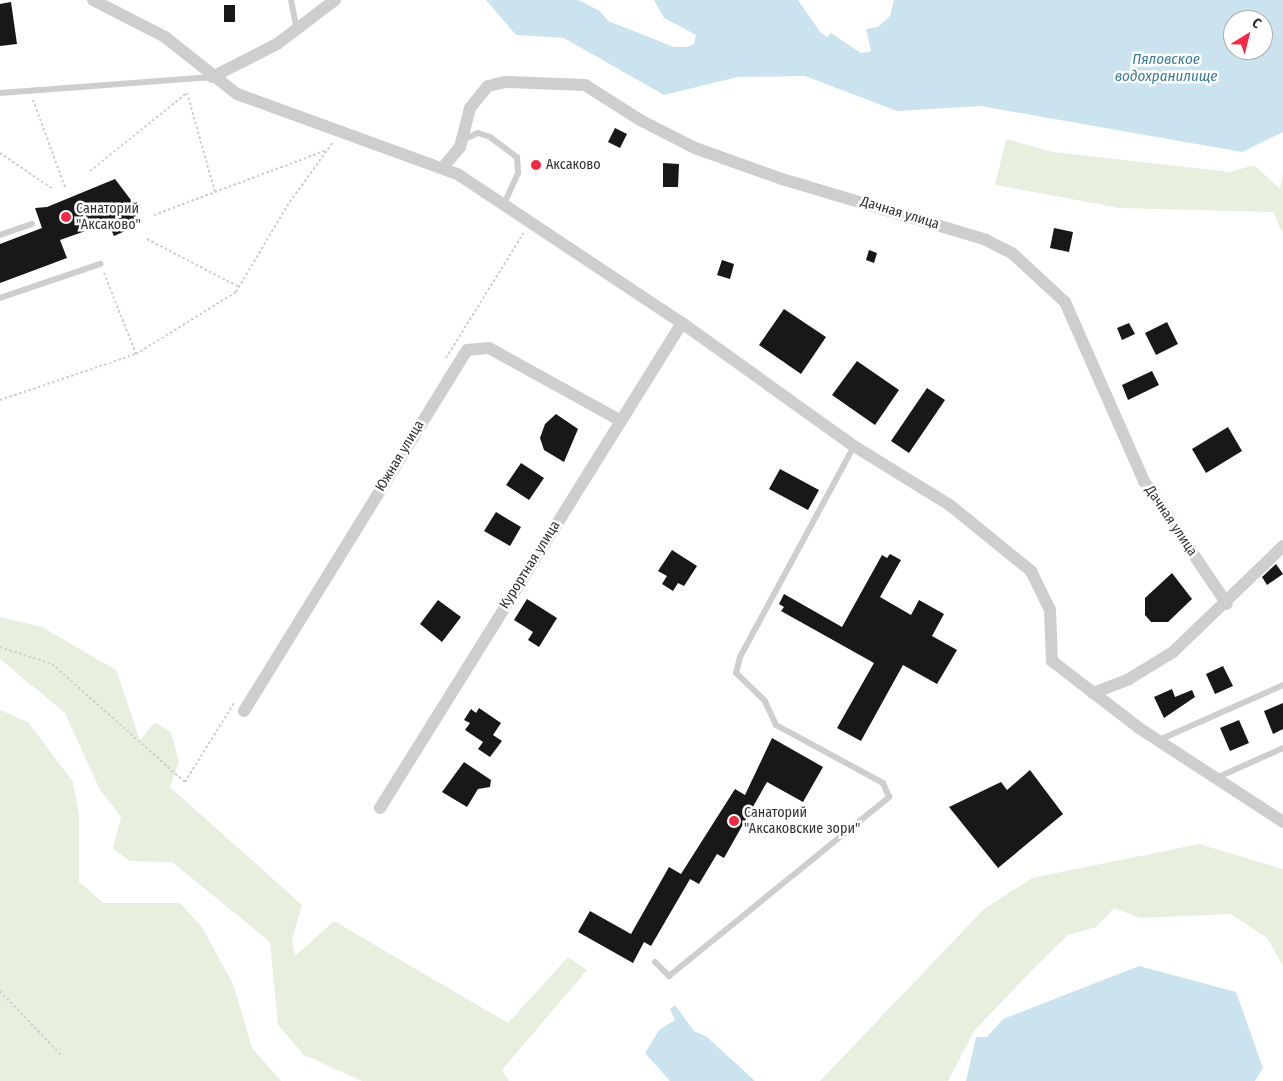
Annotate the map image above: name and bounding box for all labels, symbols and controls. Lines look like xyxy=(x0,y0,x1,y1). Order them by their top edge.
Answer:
north arrow xyxy=(1223,10,1273,60)
text: С xyxy=(1249,14,1264,32)
water label: Пяловское водохранилище xyxy=(1115,50,1217,85)
place label: Аксаково xyxy=(546,157,601,173)
marker: Аксаково xyxy=(530,159,542,171)
street label: Дачная улица xyxy=(859,193,941,233)
place label: Санаторий "Аксаково" xyxy=(76,201,141,233)
marker: Санаторий "Аксаково" xyxy=(60,211,72,223)
street label: Южная улица xyxy=(372,417,428,495)
street label: Дачная улица xyxy=(1141,483,1201,559)
street label: Курортная улица xyxy=(496,518,564,612)
place label: Санаторий "Аксаковские зори" xyxy=(744,805,860,838)
marker: Санаторий "Аксаковские зори" xyxy=(728,815,740,827)

